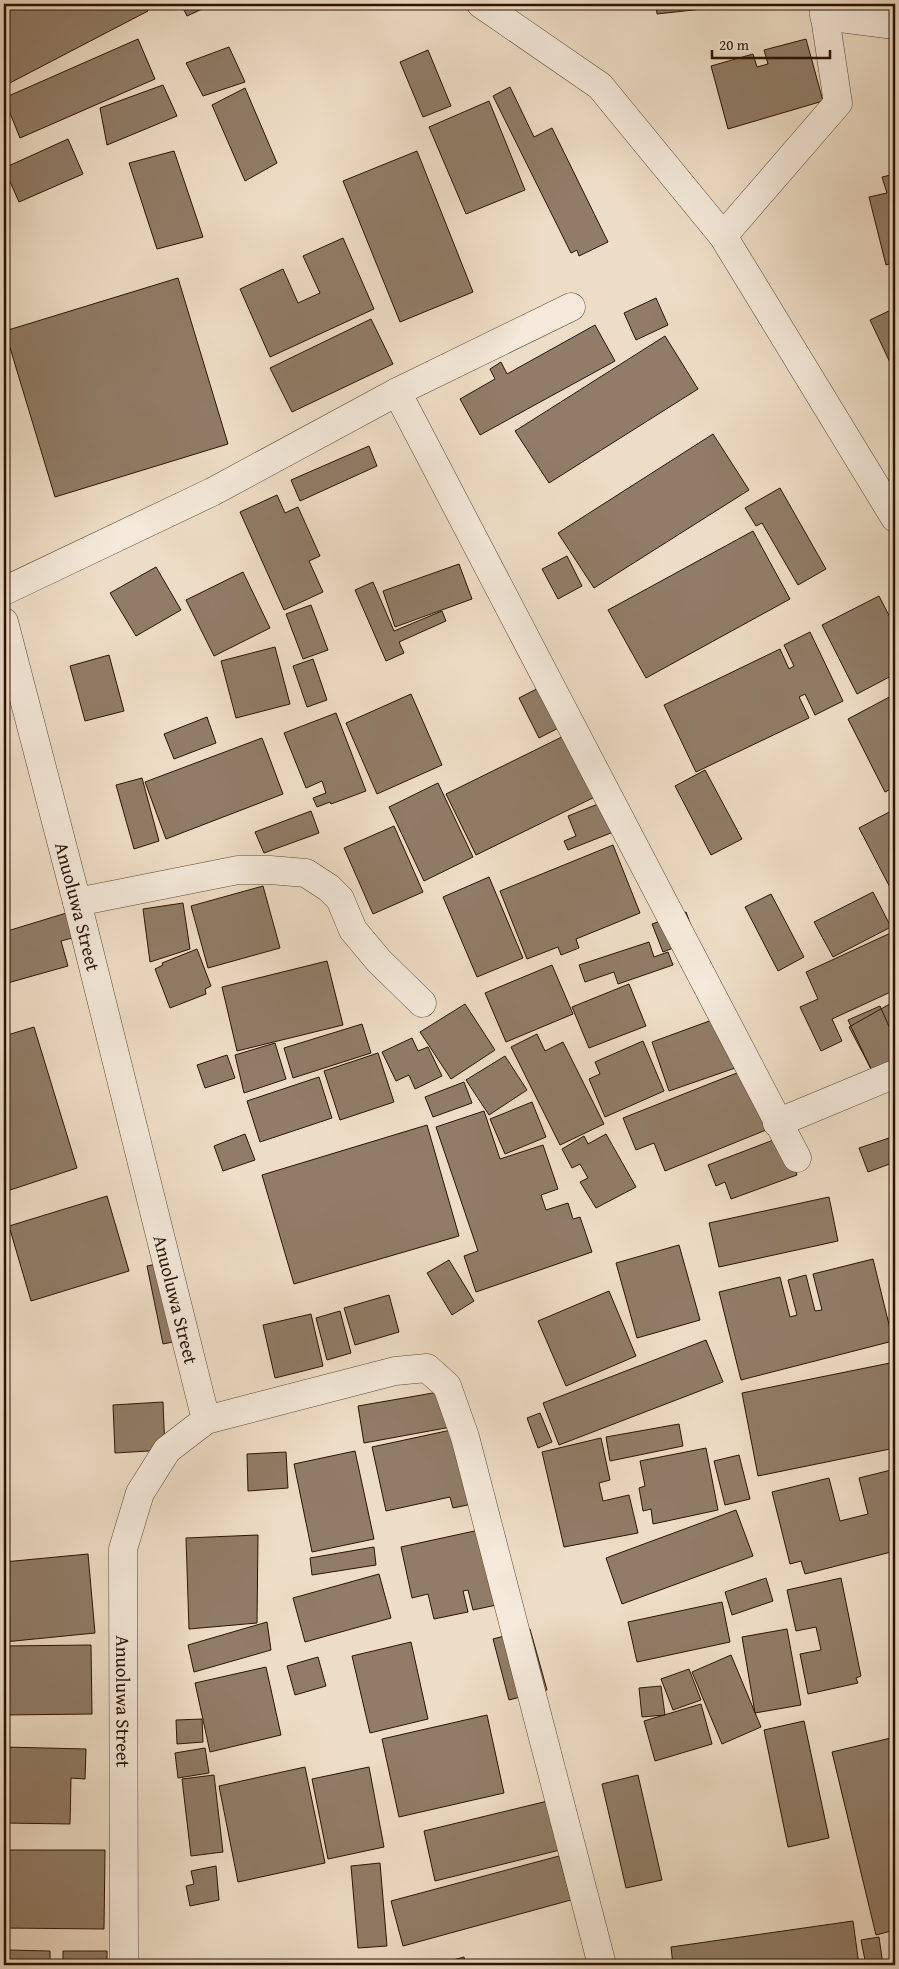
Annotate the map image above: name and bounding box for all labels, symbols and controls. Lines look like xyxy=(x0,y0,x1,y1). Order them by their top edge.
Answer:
scale bar xyxy=(712,28,829,60)
text: 20 m xyxy=(719,34,750,55)
street label: Anuoluwa Street xyxy=(48,839,108,974)
street label: Anuoluwa Street xyxy=(146,1232,206,1367)
street label: Anuoluwa Street xyxy=(109,1635,138,1768)

